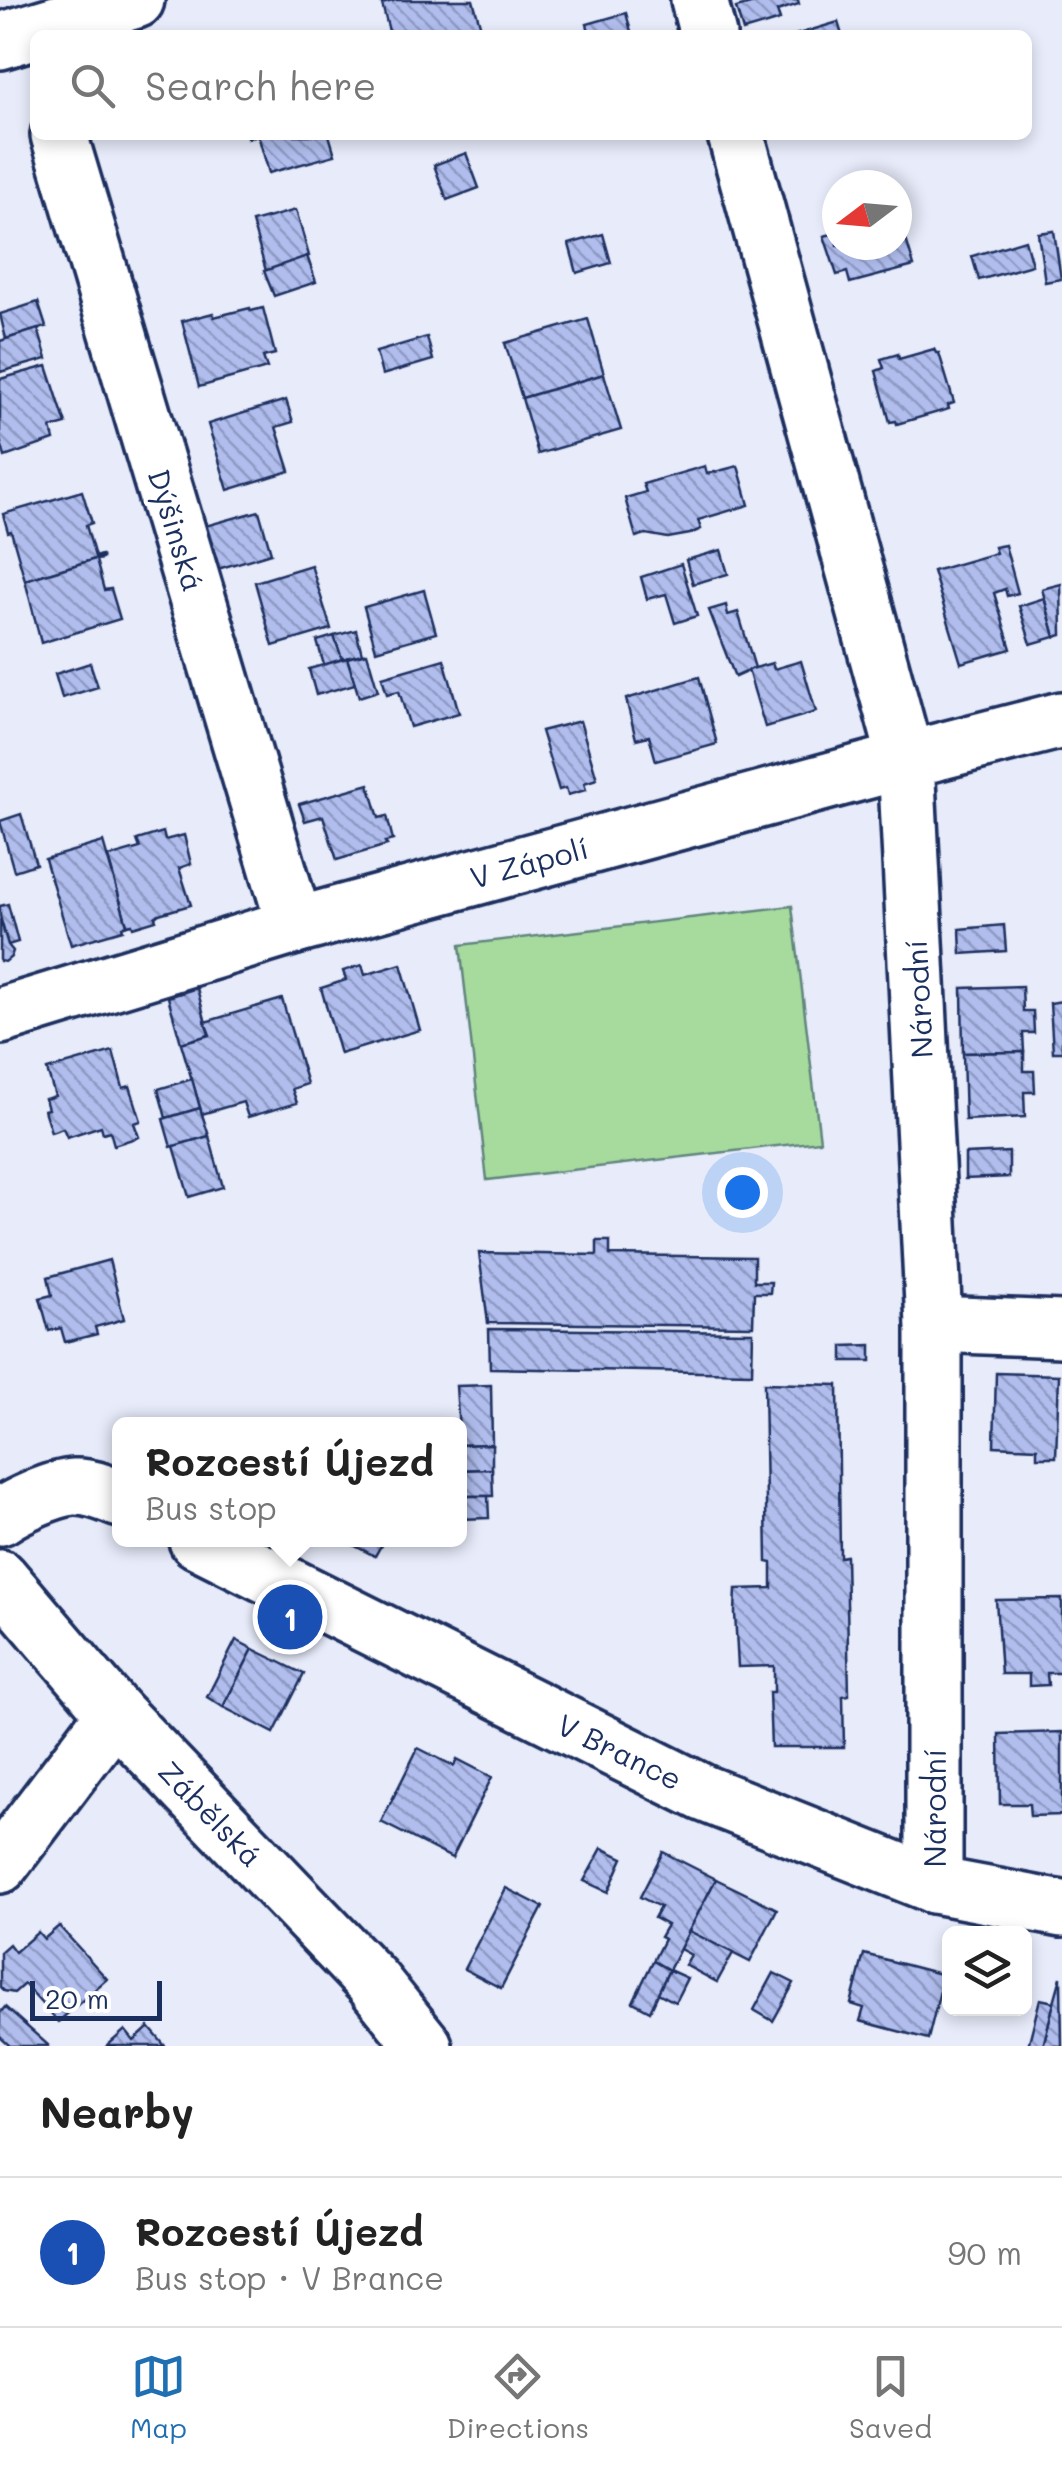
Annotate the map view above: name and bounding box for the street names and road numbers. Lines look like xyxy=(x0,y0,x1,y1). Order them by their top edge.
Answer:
street label: Dýšinská xyxy=(139,464,215,596)
street label: V Zápolí xyxy=(465,827,593,897)
street label: Národní xyxy=(895,939,941,1059)
street label: V Brance xyxy=(551,1704,689,1798)
street label: Národní xyxy=(914,1749,954,1867)
street label: Zábělská xyxy=(150,1751,272,1875)

